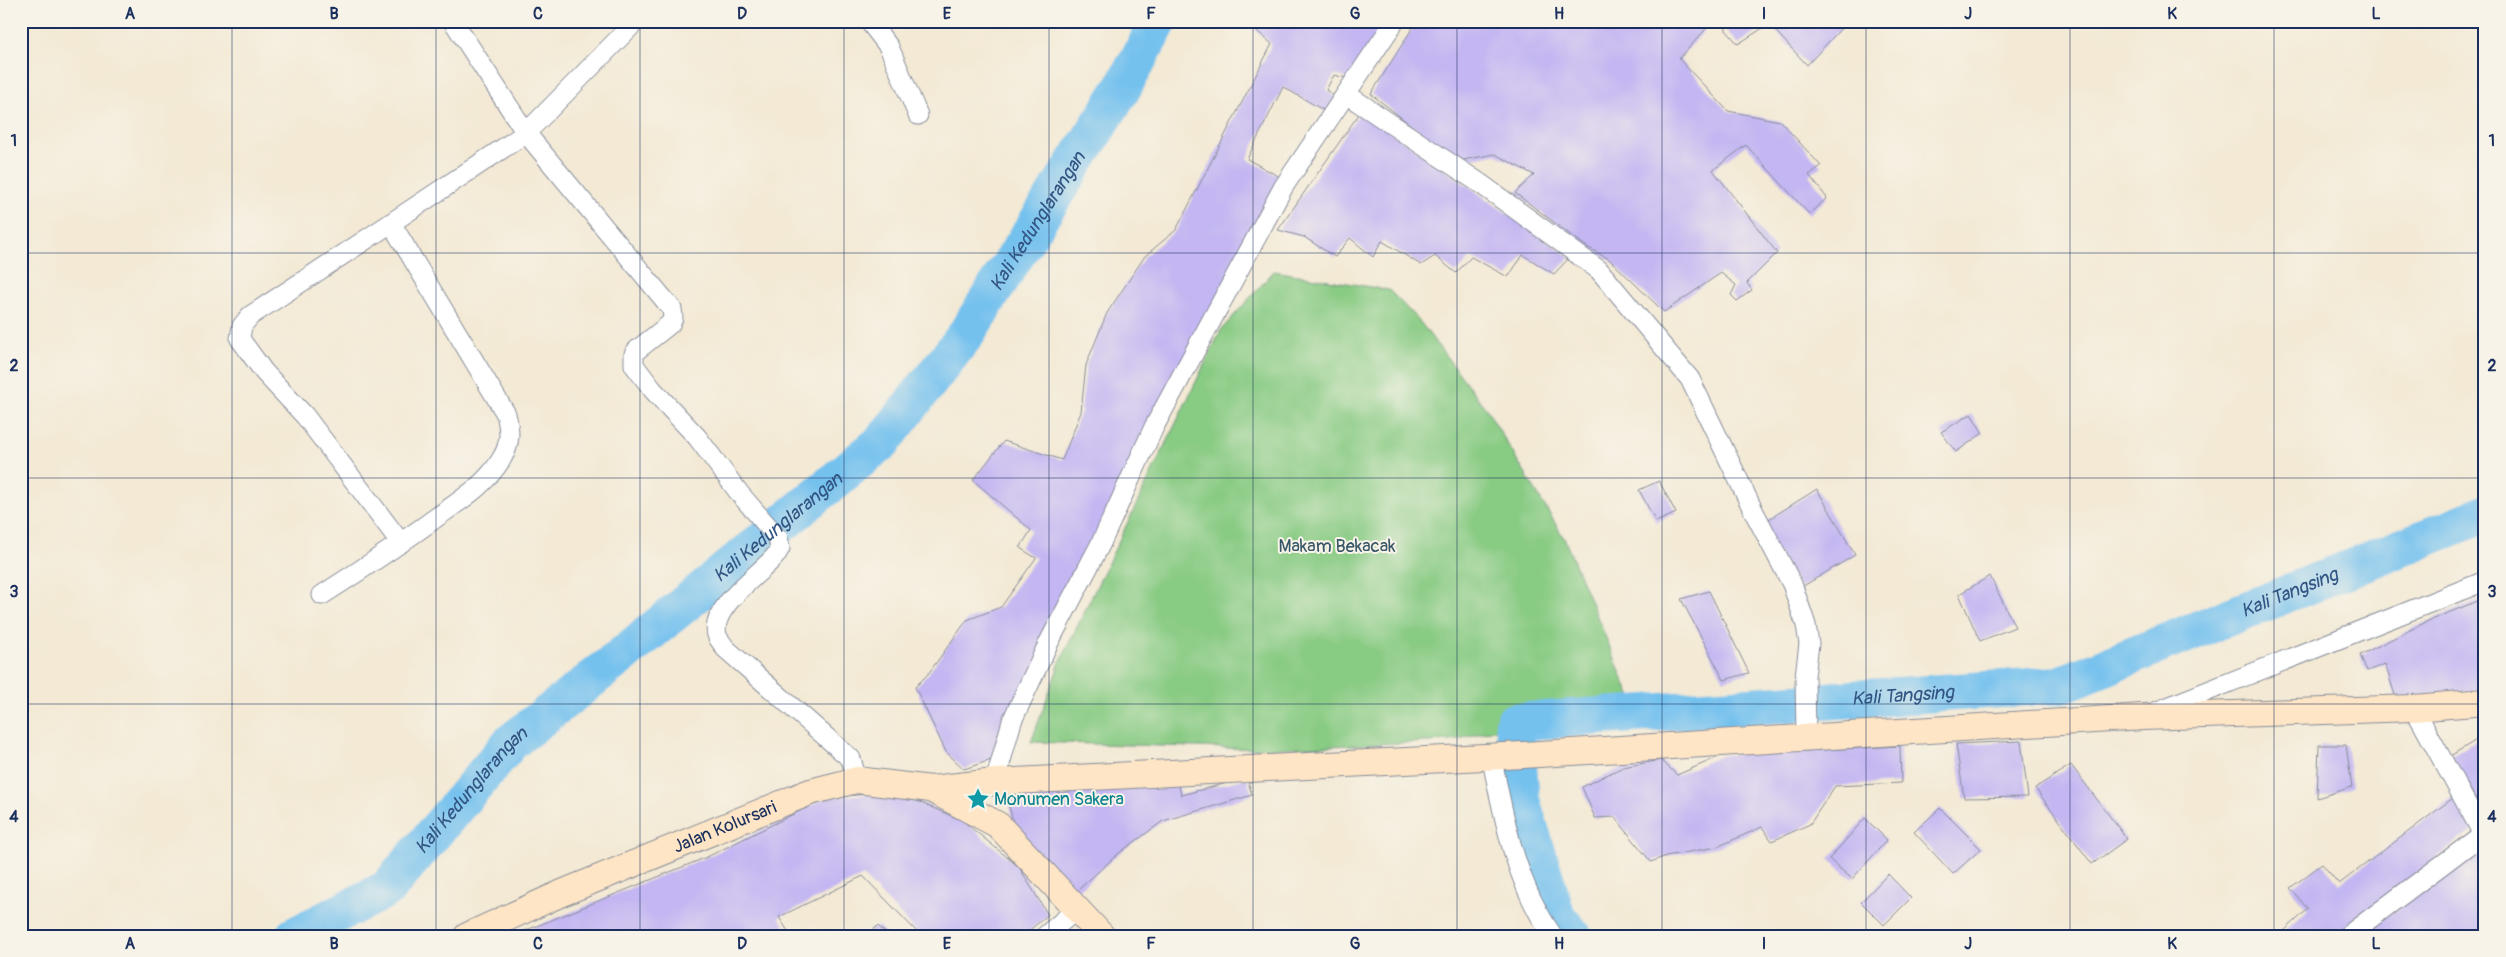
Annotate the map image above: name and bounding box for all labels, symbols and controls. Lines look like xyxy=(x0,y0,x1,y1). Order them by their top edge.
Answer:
text: A xyxy=(125,4,136,24)
text: B xyxy=(329,4,339,24)
text: C xyxy=(533,4,543,24)
text: D xyxy=(737,4,747,24)
text: E xyxy=(943,4,952,24)
text: F xyxy=(1146,4,1156,24)
text: G xyxy=(1350,4,1361,24)
text: H xyxy=(1554,4,1564,24)
text: I xyxy=(1762,4,1766,24)
text: J xyxy=(1964,4,1972,24)
text: K xyxy=(2167,4,2177,24)
text: L xyxy=(2371,4,2381,24)
text: 1 xyxy=(11,131,17,151)
text: 1 xyxy=(2489,131,2495,151)
water label: Kali Kedunglarangan xyxy=(985,146,1091,295)
text: 2 xyxy=(10,356,19,376)
text: 2 xyxy=(2488,356,2497,376)
water label: Kali Kedunglarangan xyxy=(708,466,848,588)
park label: Makam Bekacak xyxy=(1278,535,1396,558)
water label: Kali Tangsing xyxy=(2237,562,2343,623)
text: 3 xyxy=(10,582,19,602)
text: 3 xyxy=(2488,582,2497,602)
water label: Kali Tangsing xyxy=(1851,680,1956,711)
water label: Kali Kedunglarangan xyxy=(410,721,533,859)
place icon: Monumen Sakera xyxy=(965,786,991,812)
place label: Monumen Sakera xyxy=(994,788,1124,811)
street label: Jalan Kolursari xyxy=(670,795,780,858)
text: 4 xyxy=(9,807,19,827)
text: 4 xyxy=(2487,807,2497,827)
text: A xyxy=(125,934,136,954)
text: B xyxy=(329,934,339,954)
text: C xyxy=(533,934,543,954)
text: D xyxy=(737,934,747,954)
text: E xyxy=(943,934,952,954)
text: F xyxy=(1146,934,1156,954)
text: G xyxy=(1350,934,1361,954)
text: H xyxy=(1554,934,1564,954)
text: I xyxy=(1762,934,1766,954)
text: J xyxy=(1964,934,1972,954)
text: K xyxy=(2167,934,2177,954)
text: L xyxy=(2371,934,2381,954)

